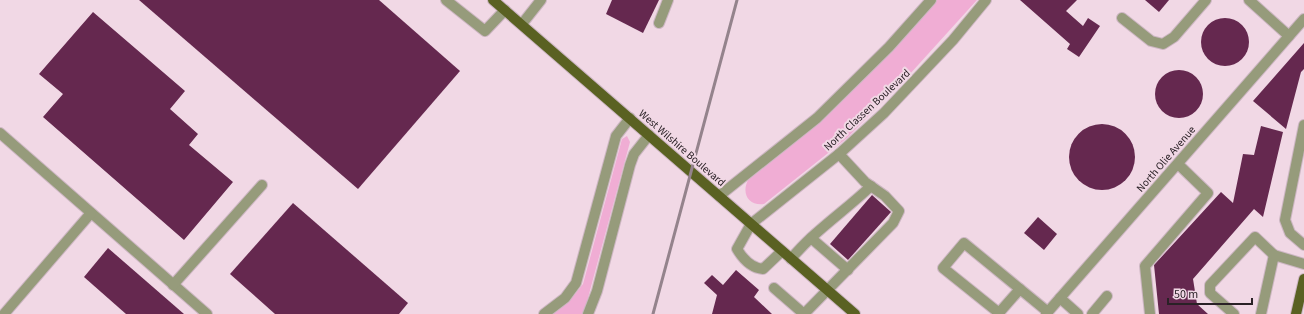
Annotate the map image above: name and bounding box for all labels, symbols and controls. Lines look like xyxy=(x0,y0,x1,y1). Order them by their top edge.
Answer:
street label: North Classen Boulevard xyxy=(820,66,914,154)
street label: West Wilshire Boulevard xyxy=(635,106,729,190)
street label: North Olie Avenue xyxy=(1133,122,1199,195)
scale bar xyxy=(1168,280,1252,306)
text: 50 m xyxy=(1174,286,1198,303)

